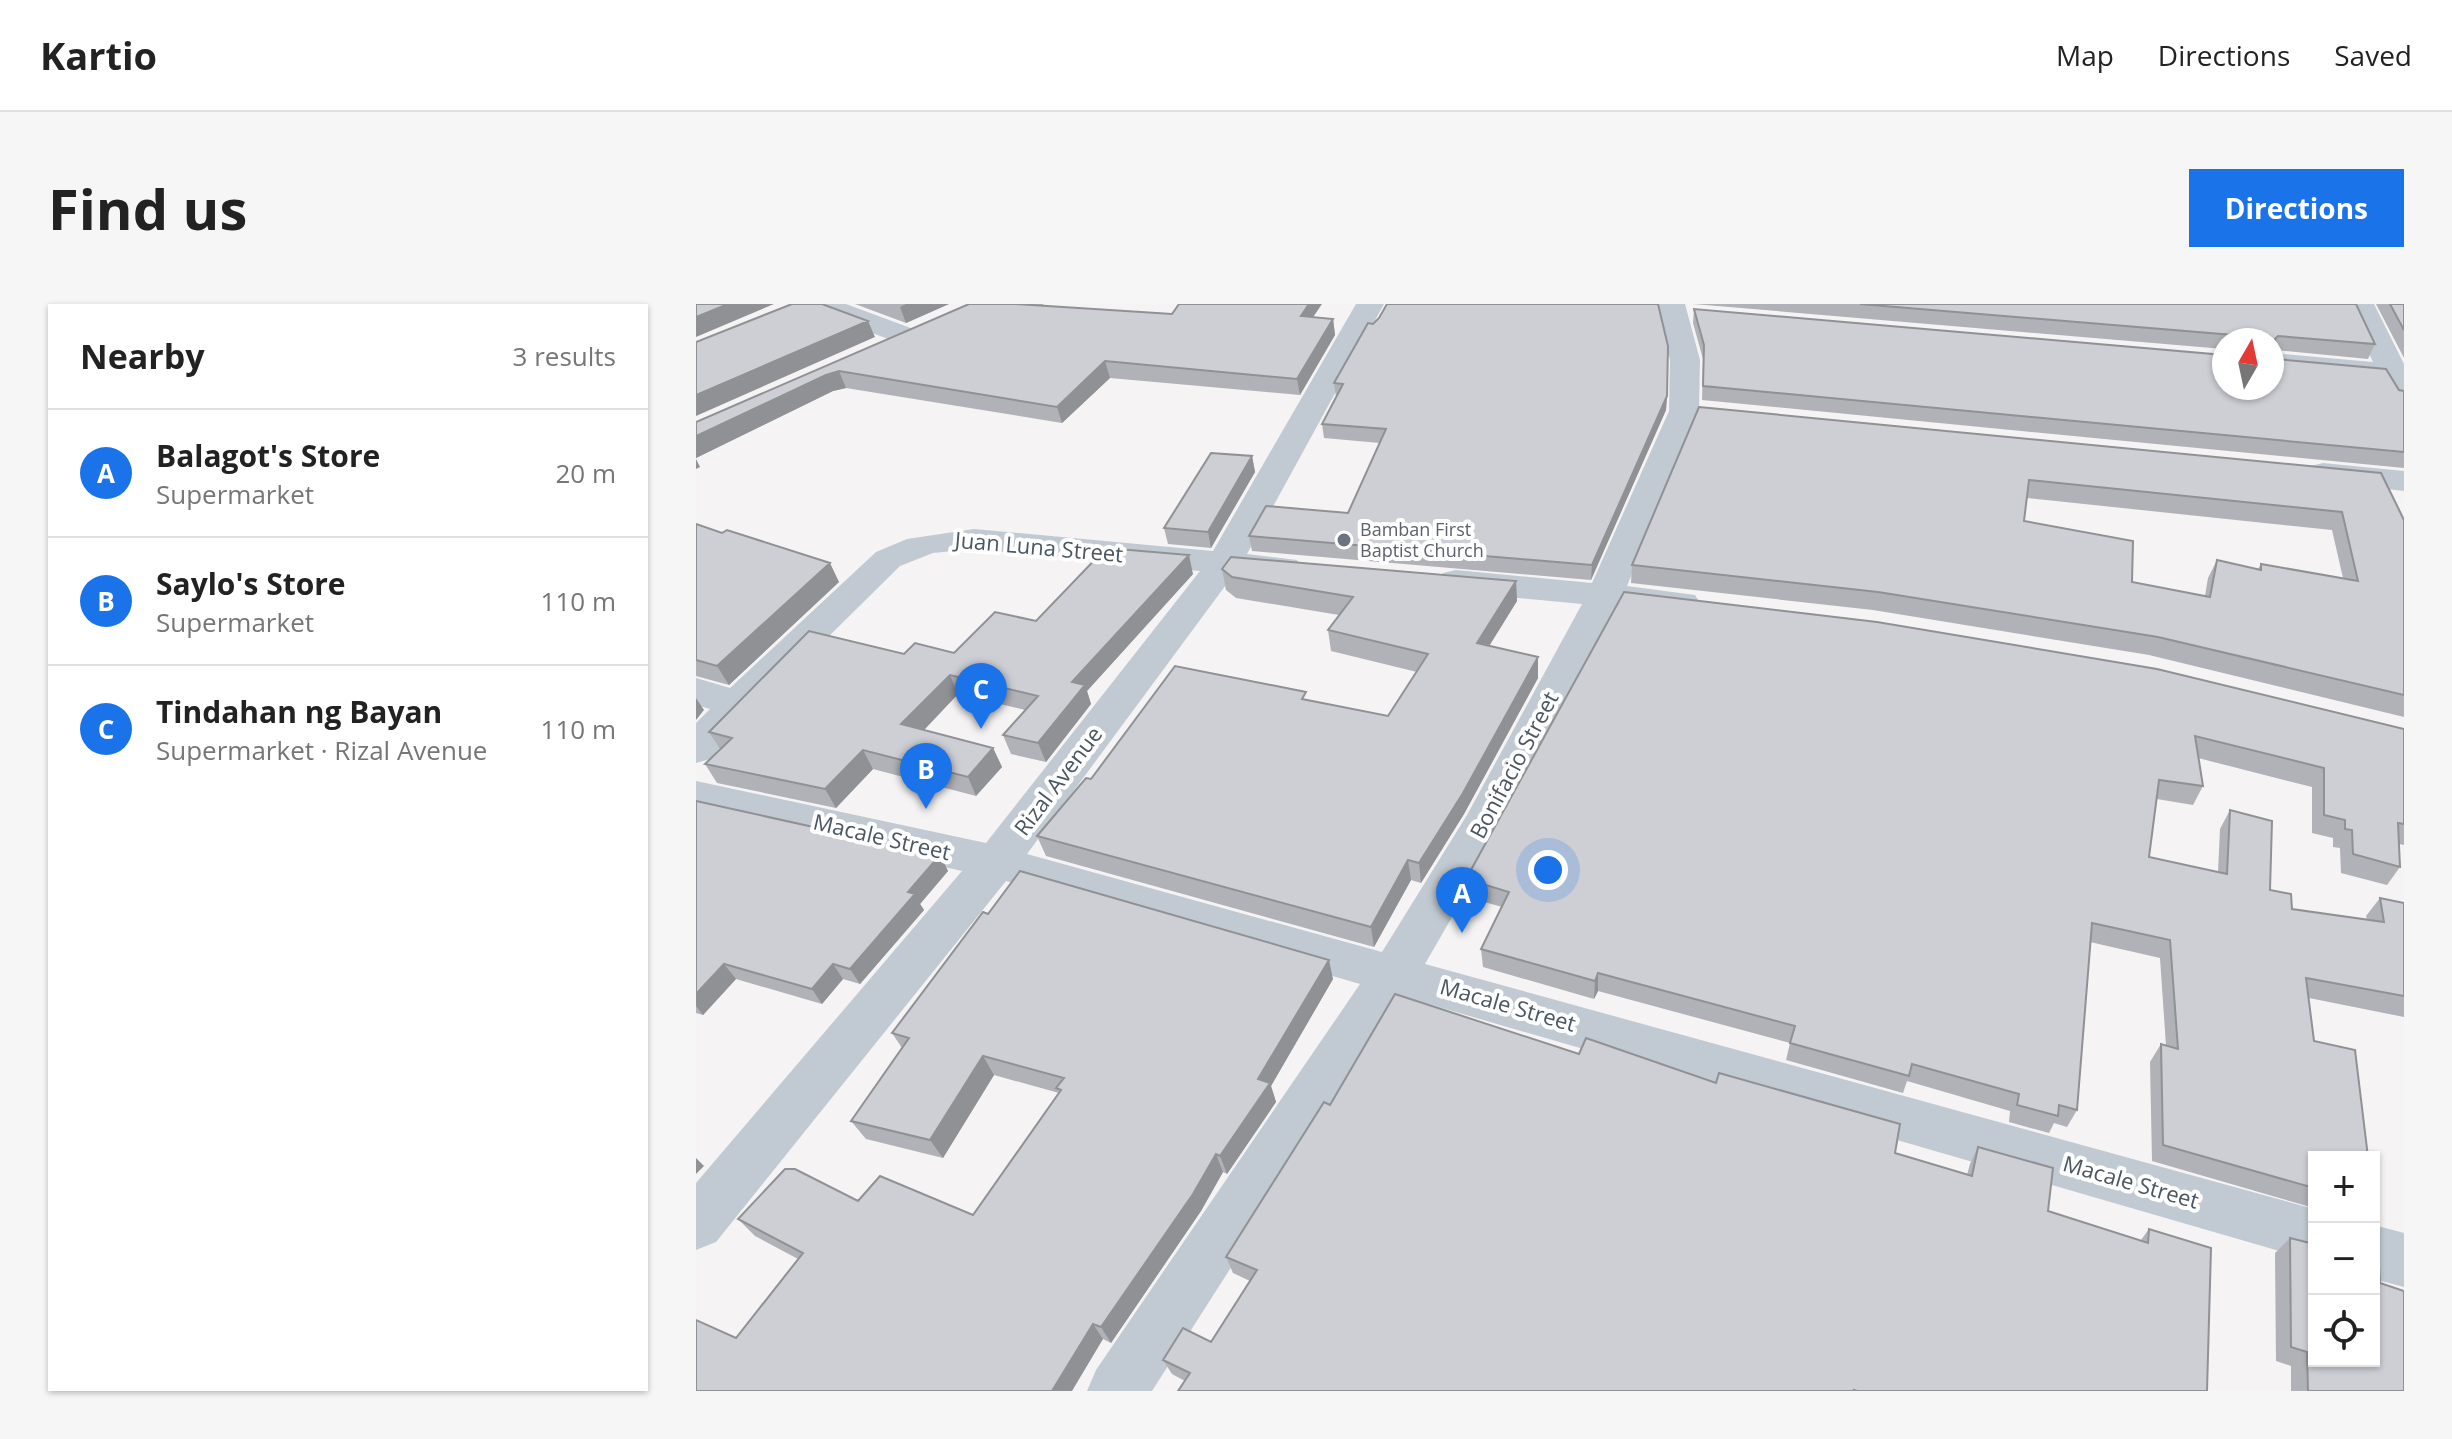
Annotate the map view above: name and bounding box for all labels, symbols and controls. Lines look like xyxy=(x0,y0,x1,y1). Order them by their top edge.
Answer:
text: Kartio xyxy=(40,29,157,81)
text: Map xyxy=(2056,36,2114,74)
text: Directions xyxy=(2158,36,2290,74)
text: Saved xyxy=(2334,36,2412,74)
button: Directions xyxy=(2189,169,2404,247)
text: Find us xyxy=(48,170,247,246)
north arrow xyxy=(2212,328,2284,400)
text: Nearby xyxy=(80,333,205,379)
text: 3 results xyxy=(513,338,616,374)
text: Balagot's Store xyxy=(156,435,380,476)
text: A xyxy=(97,455,115,491)
text: 20 m xyxy=(555,455,616,491)
text: Supermarket xyxy=(156,476,314,512)
place label: Bamban First Baptist Church xyxy=(1360,517,1484,562)
street label: Juan Luna Street xyxy=(952,524,1125,568)
marker: Bamban First Baptist Church xyxy=(1335,531,1353,549)
text: Saylo's Store xyxy=(156,563,346,604)
text: B xyxy=(97,583,115,619)
text: 110 m xyxy=(541,583,616,619)
text: Supermarket xyxy=(156,604,314,640)
pin: C xyxy=(955,663,1007,729)
street label: Bonifacio Street xyxy=(1462,686,1565,843)
text: Tindahan ng Bayan xyxy=(156,691,442,732)
text: C xyxy=(98,711,114,747)
text: 110 m xyxy=(541,711,616,747)
street label: Rizal Avenue xyxy=(1006,720,1108,841)
text: Supermarket · Rizal Avenue xyxy=(156,732,487,768)
pin: B xyxy=(900,743,952,809)
street label: Macale Street xyxy=(811,806,954,866)
your location xyxy=(1528,850,1568,890)
pin: A xyxy=(1436,867,1488,933)
street label: Macale Street xyxy=(1437,970,1580,1038)
street label: Macale Street xyxy=(2060,1147,2203,1215)
map controls xyxy=(2308,1151,2380,1367)
button: + xyxy=(2308,1151,2380,1223)
button: − xyxy=(2308,1223,2380,1295)
button: locate xyxy=(2308,1295,2380,1367)

